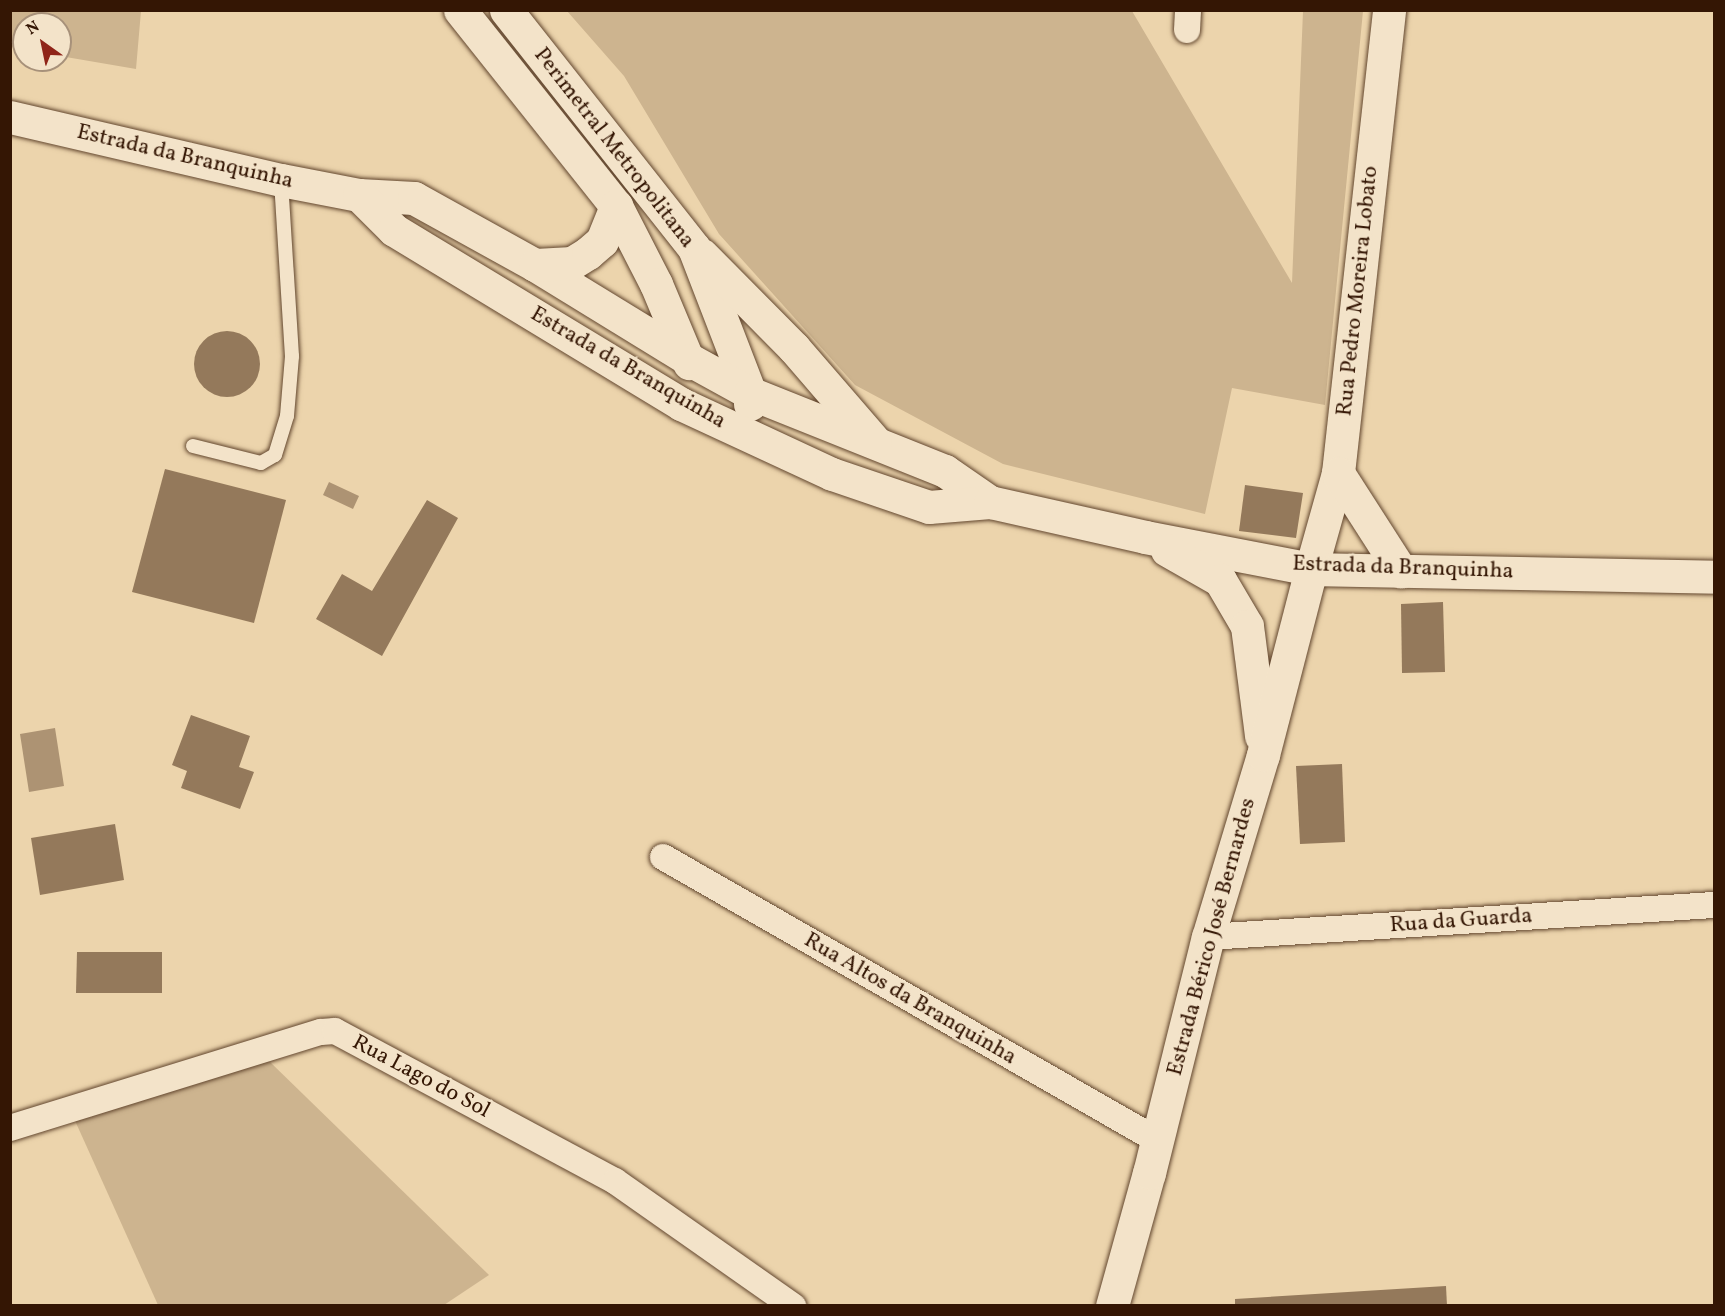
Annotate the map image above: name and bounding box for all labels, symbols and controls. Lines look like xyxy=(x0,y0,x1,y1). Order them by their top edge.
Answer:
north arrow xyxy=(12,12,72,72)
text: N xyxy=(22,16,44,41)
street label: Perimetral Metropolitana xyxy=(528,43,700,253)
street label: Estrada da Branquinha xyxy=(74,119,296,195)
street label: Rua Pedro Moreira Lobato xyxy=(1332,165,1384,417)
street label: Estrada da Branquinha xyxy=(526,301,730,435)
street label: Estrada da Branquinha xyxy=(1292,551,1514,585)
street label: Estrada Bérico José Bernardes xyxy=(1162,795,1262,1079)
street label: Rua da Guarda xyxy=(1389,903,1533,939)
street label: Rua Altos da Branquinha xyxy=(799,927,1021,1071)
street label: Rua Lago do Sol xyxy=(348,1030,494,1124)

